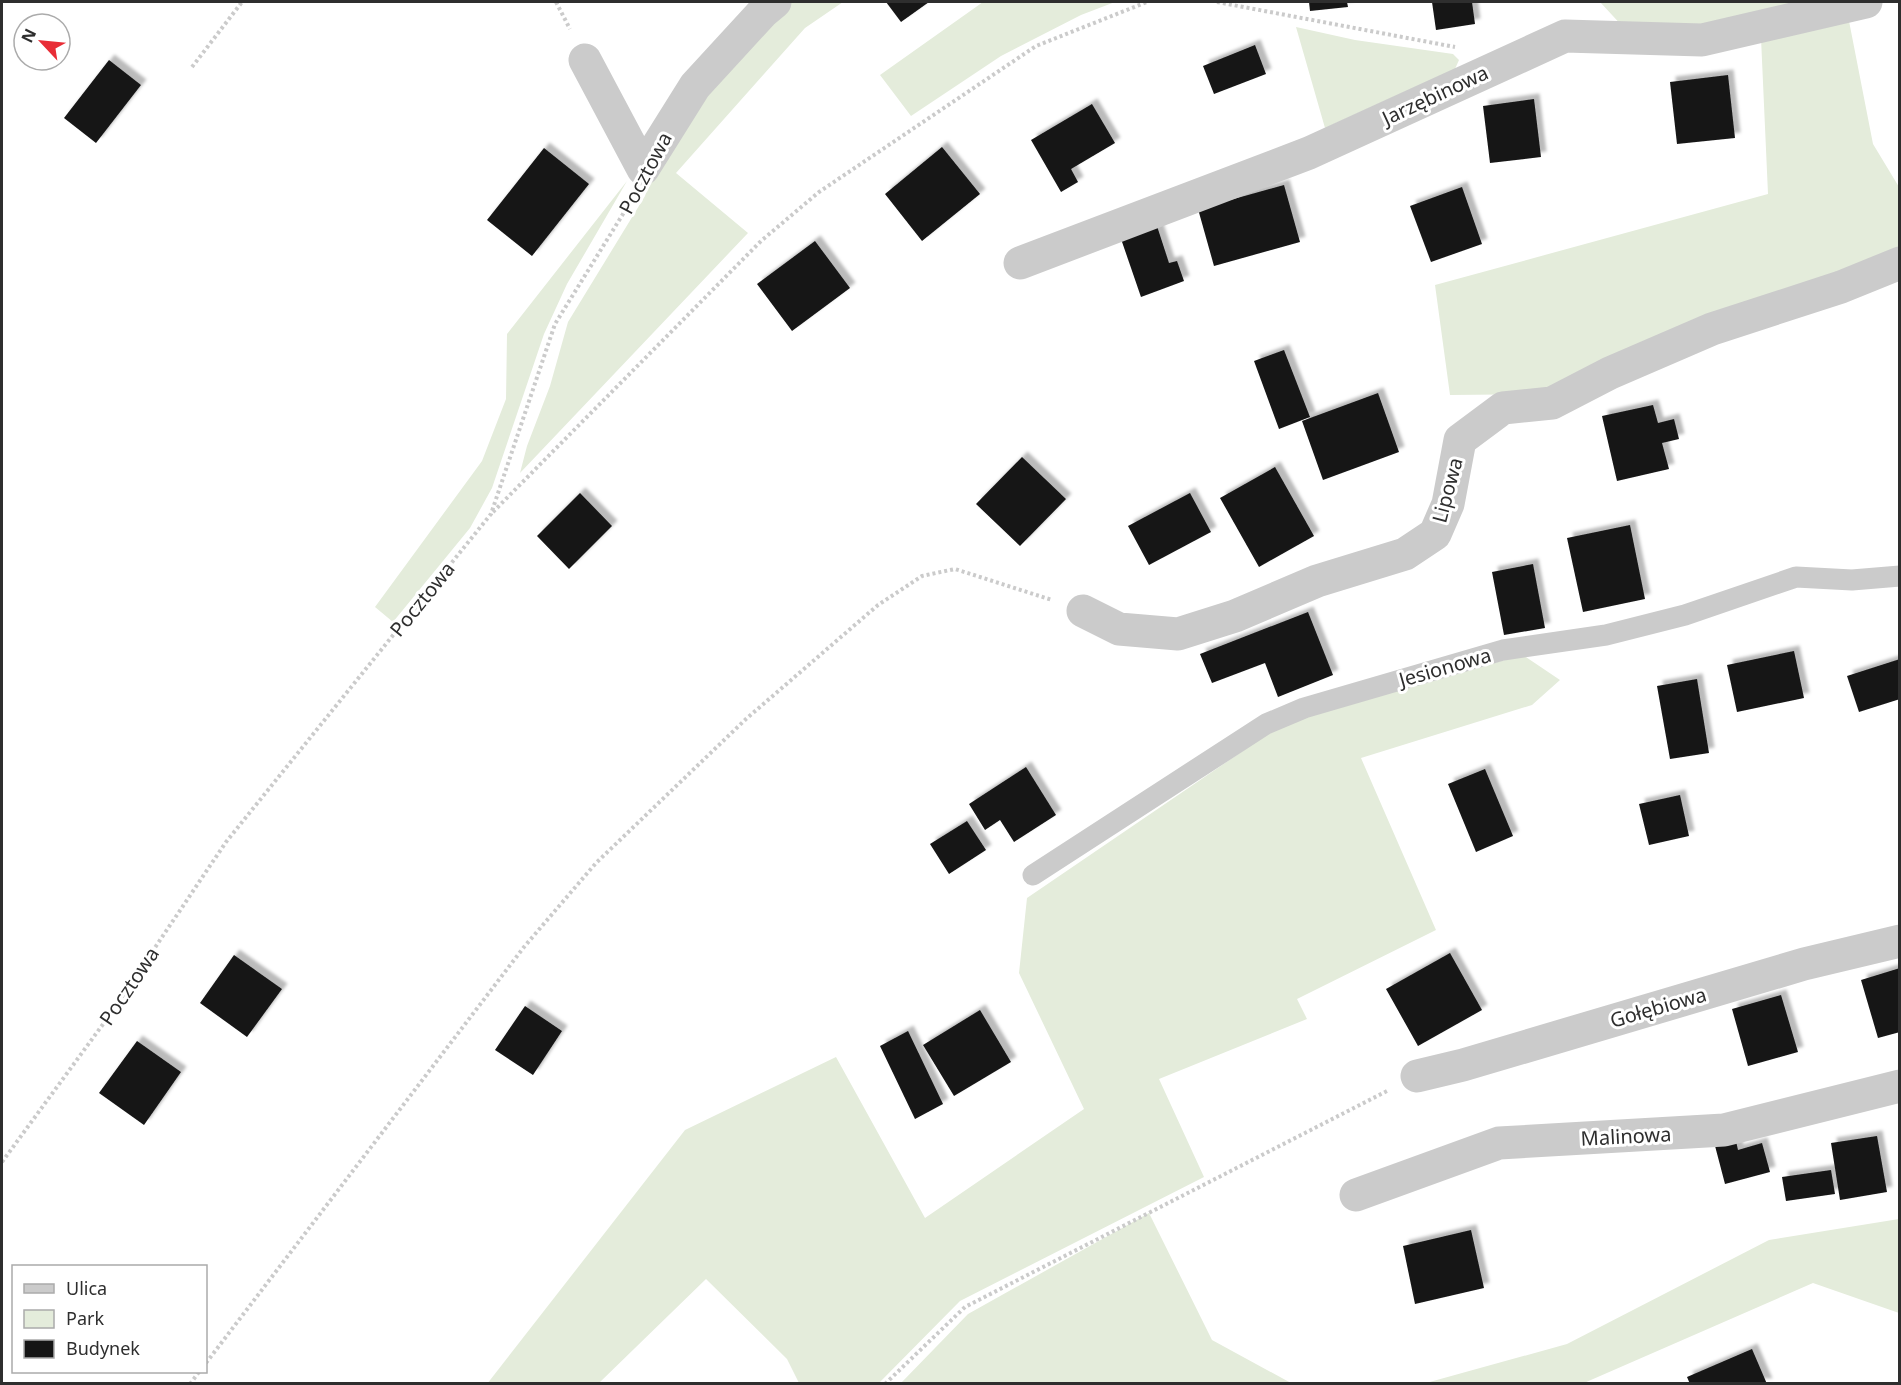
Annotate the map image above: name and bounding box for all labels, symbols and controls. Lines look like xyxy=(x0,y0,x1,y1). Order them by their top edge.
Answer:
north arrow xyxy=(12,12,72,72)
text: N xyxy=(16,25,41,46)
street label: Jarzębinowa xyxy=(1376,59,1492,132)
street label: Pocztowa xyxy=(612,127,678,219)
street label: Lipowa xyxy=(1425,454,1469,526)
street label: Pocztowa xyxy=(383,556,461,642)
street label: Jesionowa xyxy=(1394,641,1494,694)
street label: Pocztowa xyxy=(93,942,165,1030)
street label: Gołębiowa xyxy=(1607,980,1709,1034)
street label: Malinowa xyxy=(1580,1120,1672,1152)
legend xyxy=(12,1265,207,1373)
text: Ulica xyxy=(66,1276,107,1300)
text: Park xyxy=(66,1306,104,1330)
text: Budynek xyxy=(66,1336,140,1360)

